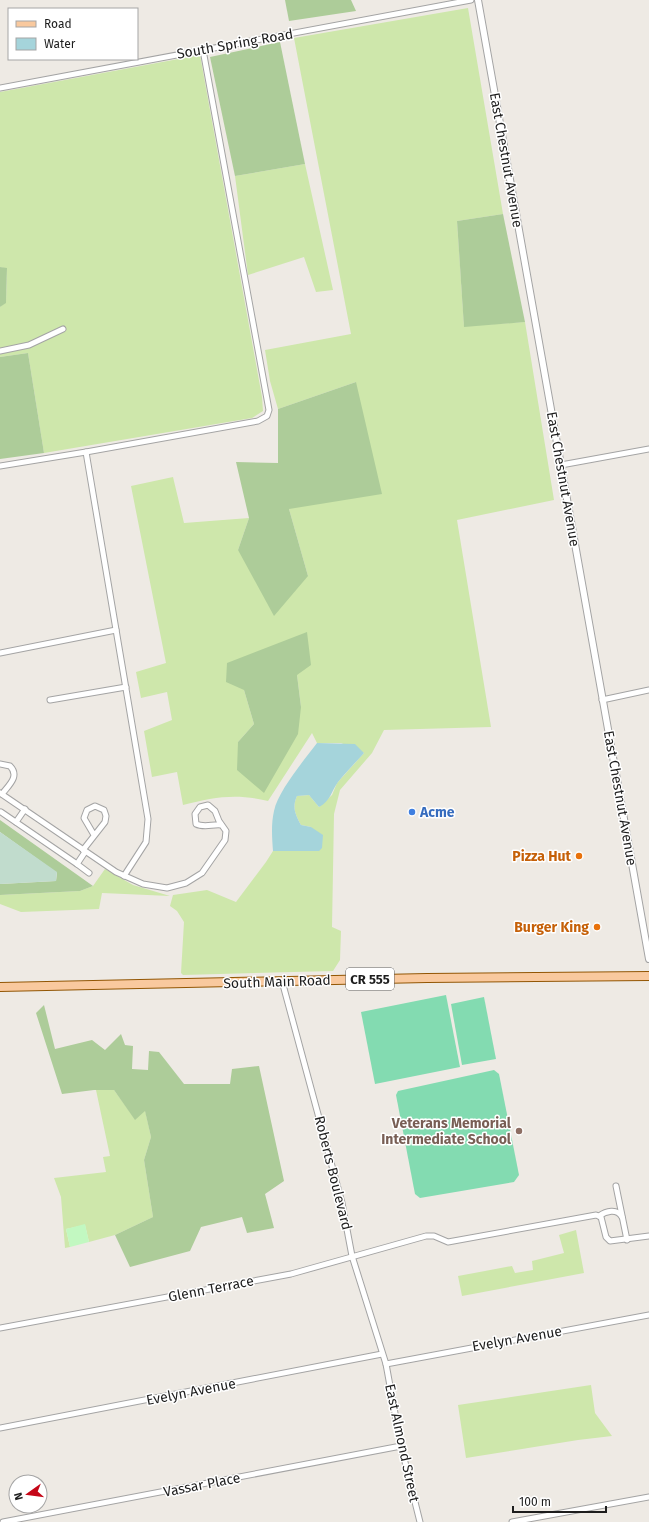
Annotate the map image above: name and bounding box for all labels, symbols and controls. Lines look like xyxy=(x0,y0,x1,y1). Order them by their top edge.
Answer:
legend xyxy=(8,8,138,60)
text: Road xyxy=(44,17,72,31)
street label: South Spring Road xyxy=(176,25,294,63)
text: Water xyxy=(44,37,76,51)
street label: East Chestnut Avenue xyxy=(486,91,526,229)
street label: East Chestnut Avenue xyxy=(543,410,583,548)
street label: East Chestnut Avenue xyxy=(600,729,640,867)
place label: Acme xyxy=(419,804,455,821)
marker: Acme xyxy=(407,807,417,817)
place label: Pizza Hut xyxy=(512,848,572,865)
marker: Pizza Hut xyxy=(574,851,584,861)
place label: Burger King xyxy=(514,919,589,936)
marker: Burger King xyxy=(592,922,602,932)
road number: CR 555 xyxy=(346,968,394,990)
street label: South Main Road xyxy=(223,972,331,992)
street label: Roberts Boulevard xyxy=(311,1114,355,1232)
place label: Veterans Memorial Intermediate School xyxy=(381,1115,512,1148)
marker: Veterans Memorial Intermediate School xyxy=(514,1126,524,1136)
street label: Glenn Terrace xyxy=(167,1272,255,1306)
street label: Evelyn Avenue xyxy=(471,1323,563,1355)
street label: Evelyn Avenue xyxy=(145,1375,237,1409)
street label: East Almond Street xyxy=(381,1382,423,1505)
street label: Vassar Place xyxy=(162,1469,242,1501)
north arrow xyxy=(8,1474,48,1514)
scale bar xyxy=(513,1488,606,1514)
text: N xyxy=(12,1491,26,1501)
text: 100 m xyxy=(519,1495,551,1509)

